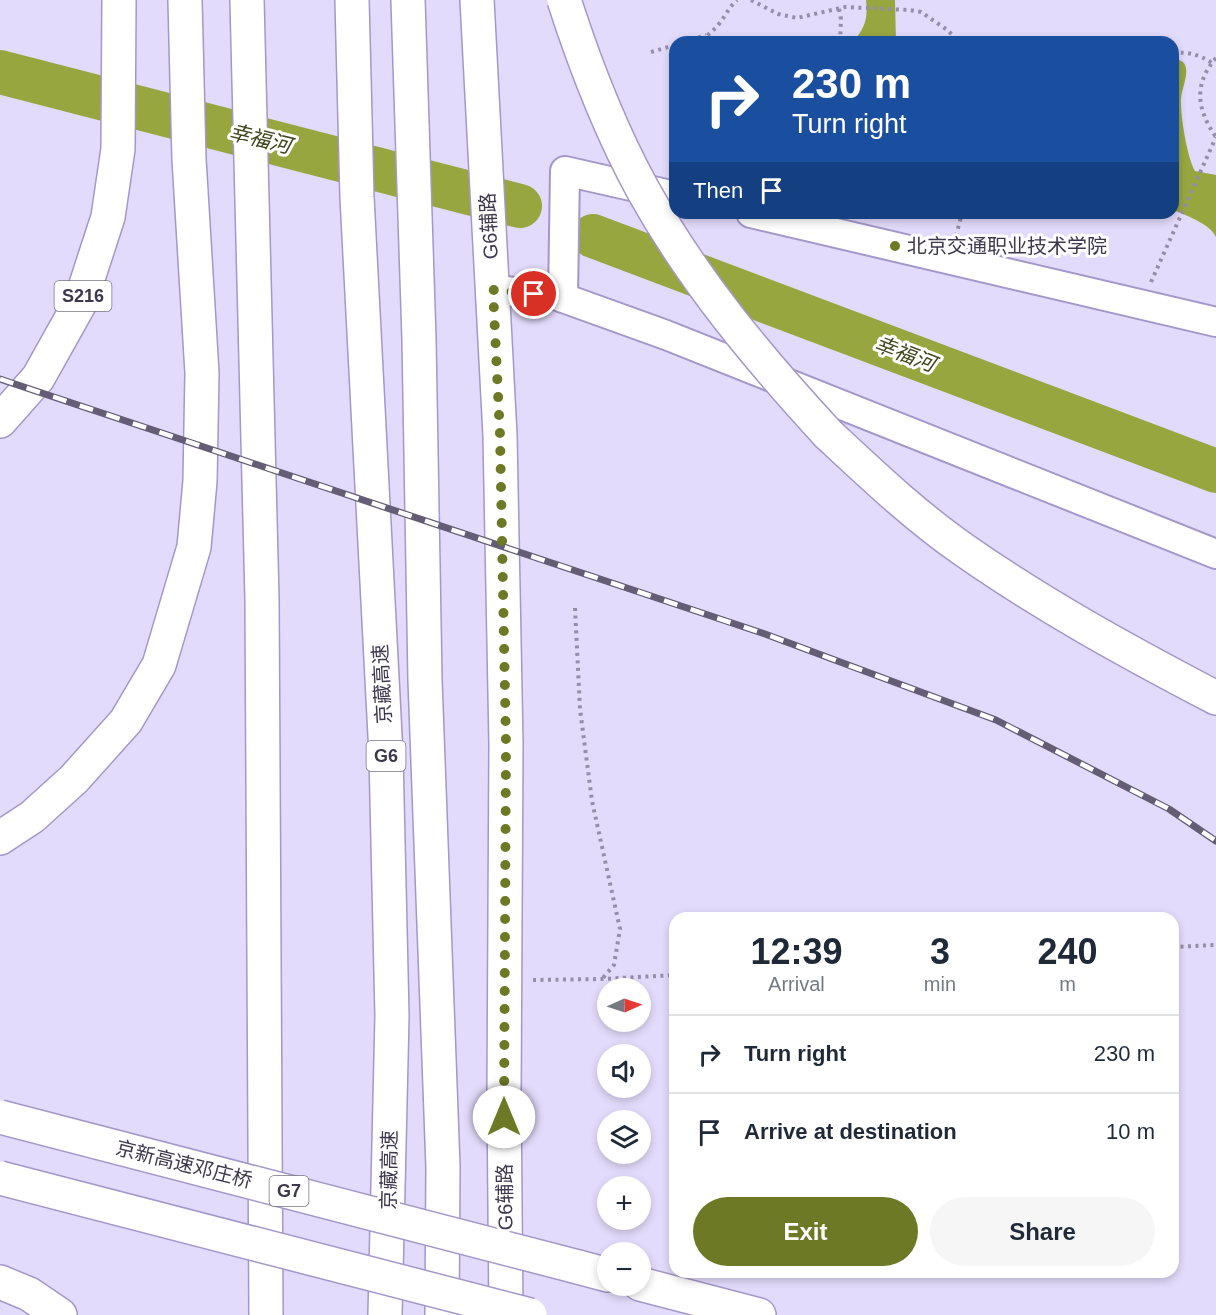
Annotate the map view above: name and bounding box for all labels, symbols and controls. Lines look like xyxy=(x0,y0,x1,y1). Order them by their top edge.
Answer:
icon: right xyxy=(693,60,771,138)
text: 230 m xyxy=(792,60,911,107)
text: Turn right xyxy=(792,109,907,139)
water label: 幸福河 xyxy=(227,120,297,158)
icon: arrive xyxy=(755,174,788,207)
text: Then xyxy=(693,178,743,203)
street label: G6辅路 xyxy=(476,192,502,260)
place label: 北京交通职业技术学院 xyxy=(907,235,1107,257)
marker: 北京交通职业技术学院 xyxy=(888,239,902,253)
pin xyxy=(508,268,559,319)
icon: arrive xyxy=(517,277,550,310)
road number: S216 xyxy=(54,281,112,311)
water label: 幸福河 xyxy=(872,332,942,377)
street label: 京藏高速 xyxy=(369,643,395,725)
road number: G6 xyxy=(366,741,406,771)
text: 12:39 xyxy=(750,931,842,972)
text: 3 xyxy=(930,931,950,972)
text: 240 xyxy=(1037,931,1098,972)
text: Arrival xyxy=(768,973,825,995)
text: min xyxy=(924,973,956,995)
text: m xyxy=(1059,973,1076,995)
north arrow xyxy=(597,978,651,1032)
map controls xyxy=(597,978,651,1296)
icon: right xyxy=(693,1038,726,1071)
text: Turn right xyxy=(744,1041,846,1066)
text: 230 m xyxy=(1094,1041,1155,1066)
button: sound xyxy=(597,1044,651,1098)
position arrow xyxy=(472,1085,536,1149)
button: layers xyxy=(597,1110,651,1164)
icon: arrive xyxy=(693,1116,726,1149)
text: Arrive at destination xyxy=(744,1119,957,1144)
text: 10 m xyxy=(1106,1119,1155,1144)
street label: 京藏高速 xyxy=(377,1130,401,1210)
street label: 京新高速邓庄桥 xyxy=(113,1136,255,1192)
street label: G6辅路 xyxy=(493,1163,517,1231)
road number: G7 xyxy=(270,1176,308,1206)
button: + xyxy=(597,1176,651,1230)
button: Exit xyxy=(693,1197,918,1266)
button: Share xyxy=(930,1197,1155,1266)
button: − xyxy=(597,1242,651,1296)

